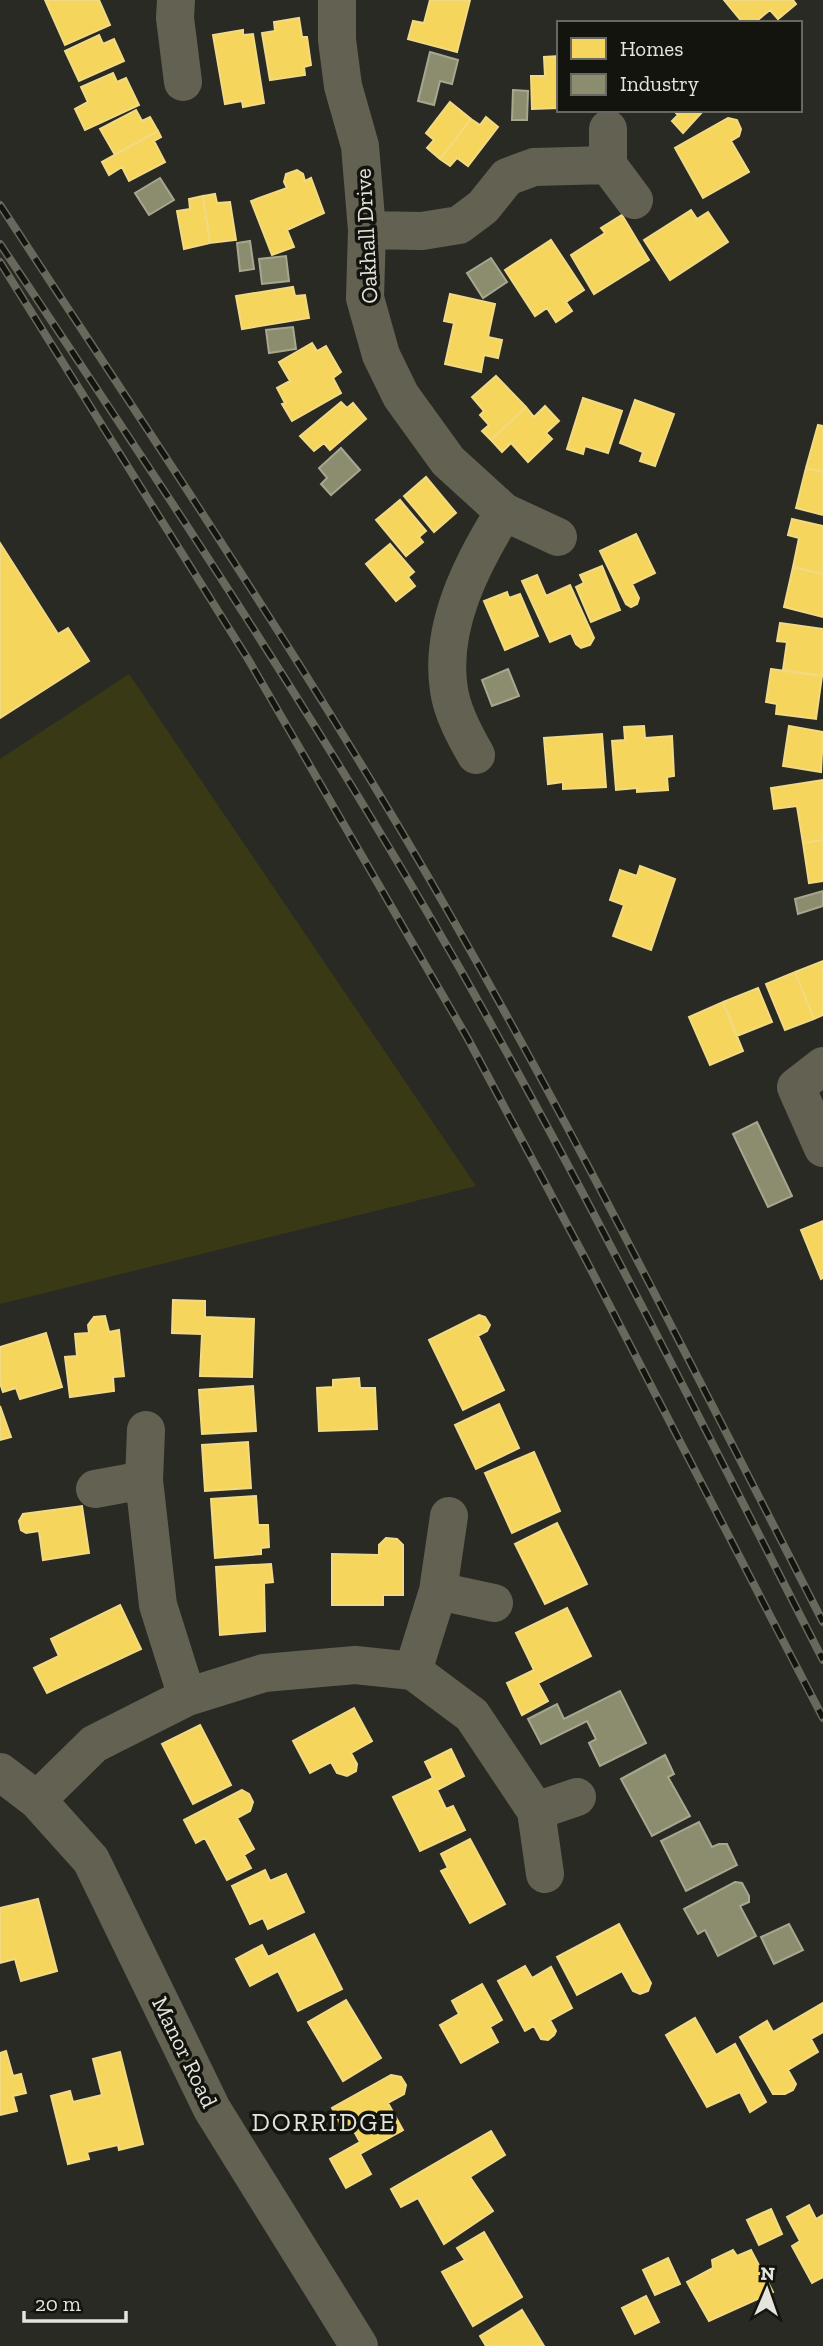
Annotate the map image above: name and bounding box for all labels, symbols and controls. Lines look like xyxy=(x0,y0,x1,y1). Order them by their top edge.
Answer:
legend xyxy=(557,21,802,112)
text: Homes xyxy=(620,36,683,61)
text: Industry xyxy=(620,71,699,96)
street label: Oakhall Drive xyxy=(348,168,384,304)
street label: Manor Road xyxy=(146,1992,224,2112)
district label: DORRIDGE xyxy=(252,2106,397,2138)
north arrow xyxy=(732,2255,802,2325)
text: N xyxy=(760,2262,775,2285)
scale bar xyxy=(24,2280,126,2324)
text: 20 m xyxy=(35,2291,81,2316)

